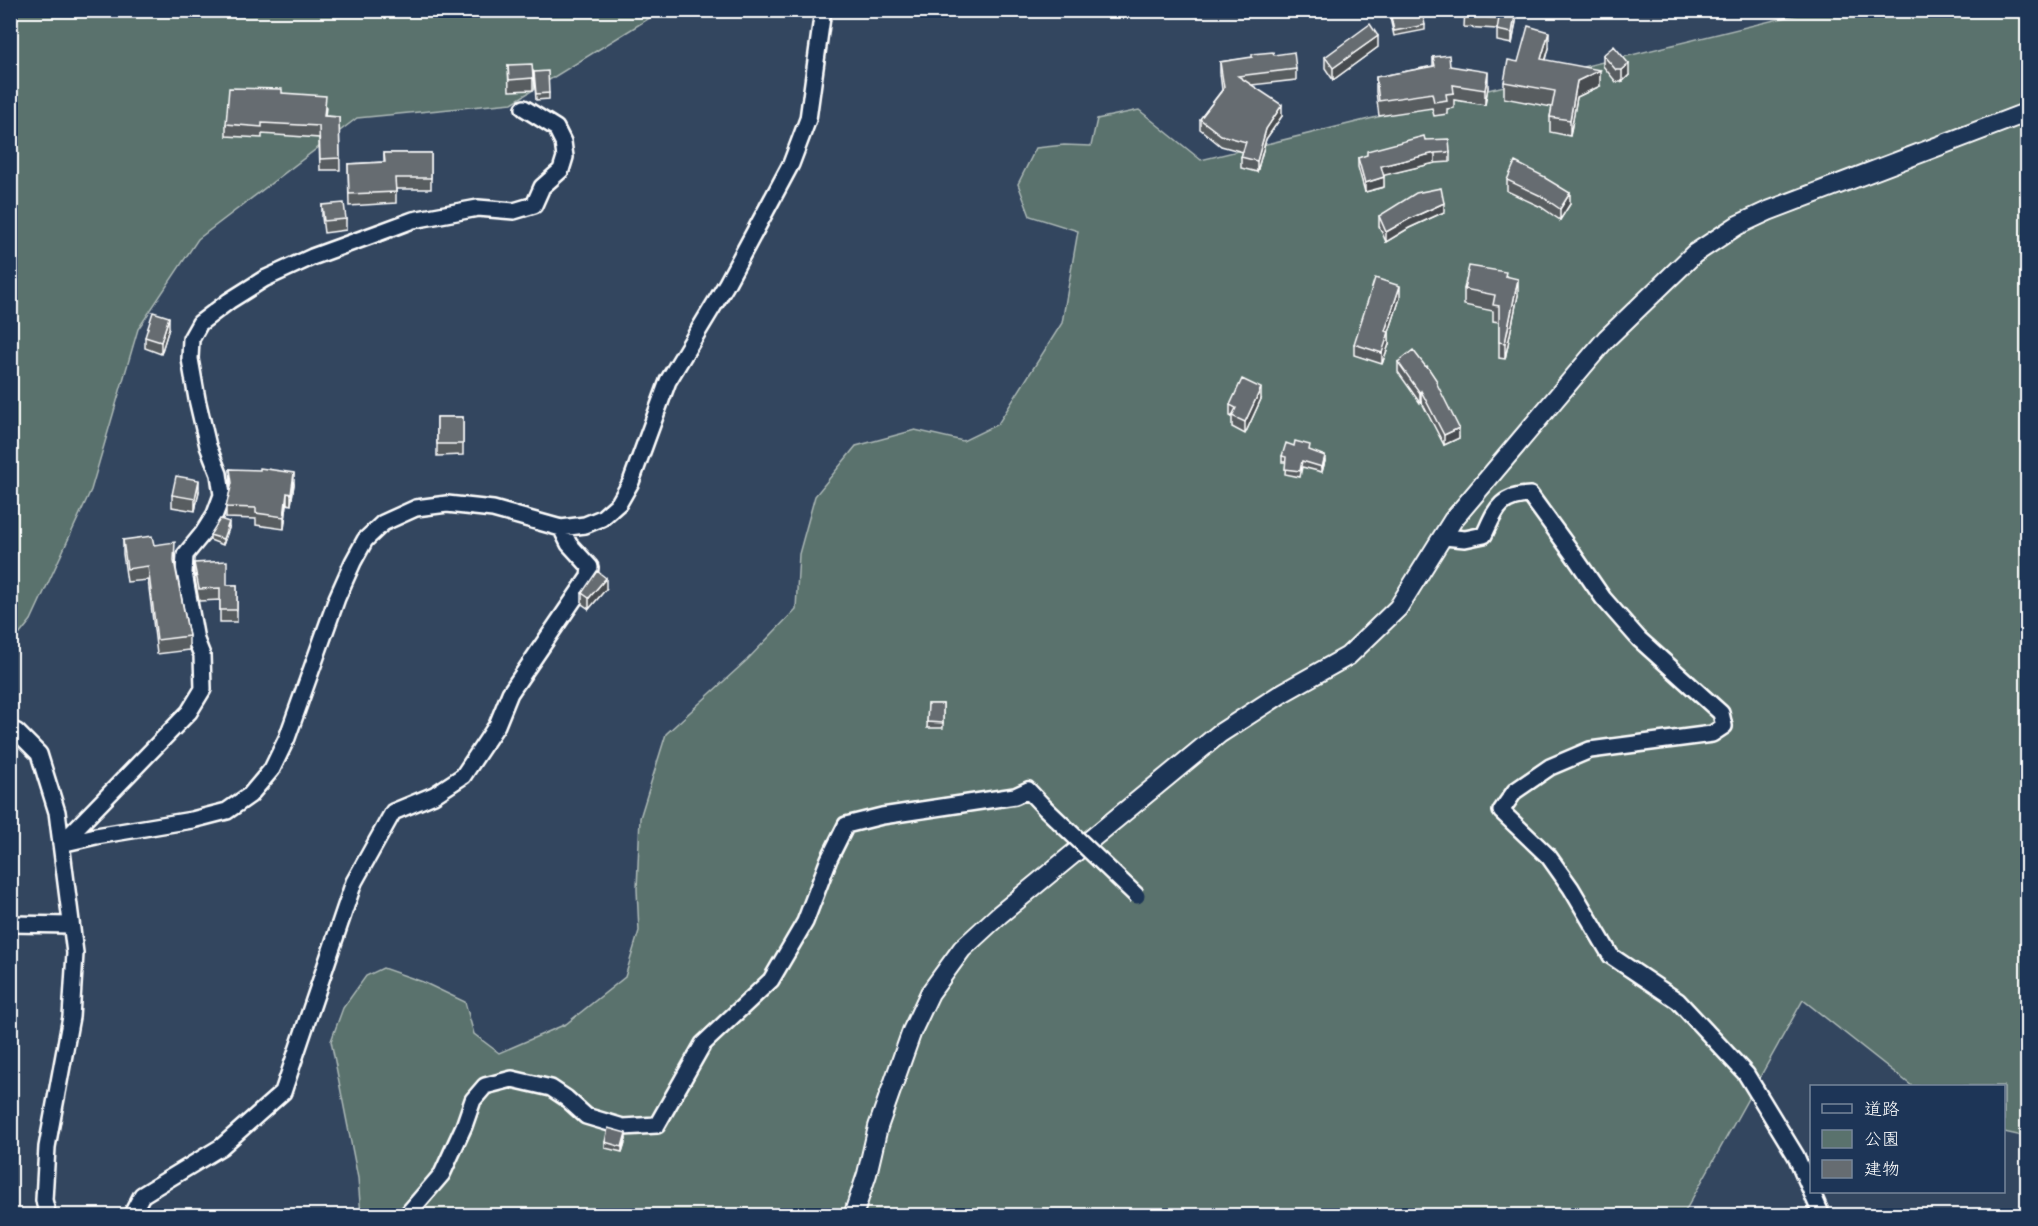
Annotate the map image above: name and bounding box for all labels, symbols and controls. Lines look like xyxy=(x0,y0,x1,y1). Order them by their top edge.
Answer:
legend xyxy=(1810,1085,2005,1193)
text: 道路 xyxy=(1864,1097,1900,1121)
text: 公園 xyxy=(1864,1127,1900,1151)
text: 建物 xyxy=(1864,1157,1900,1181)

